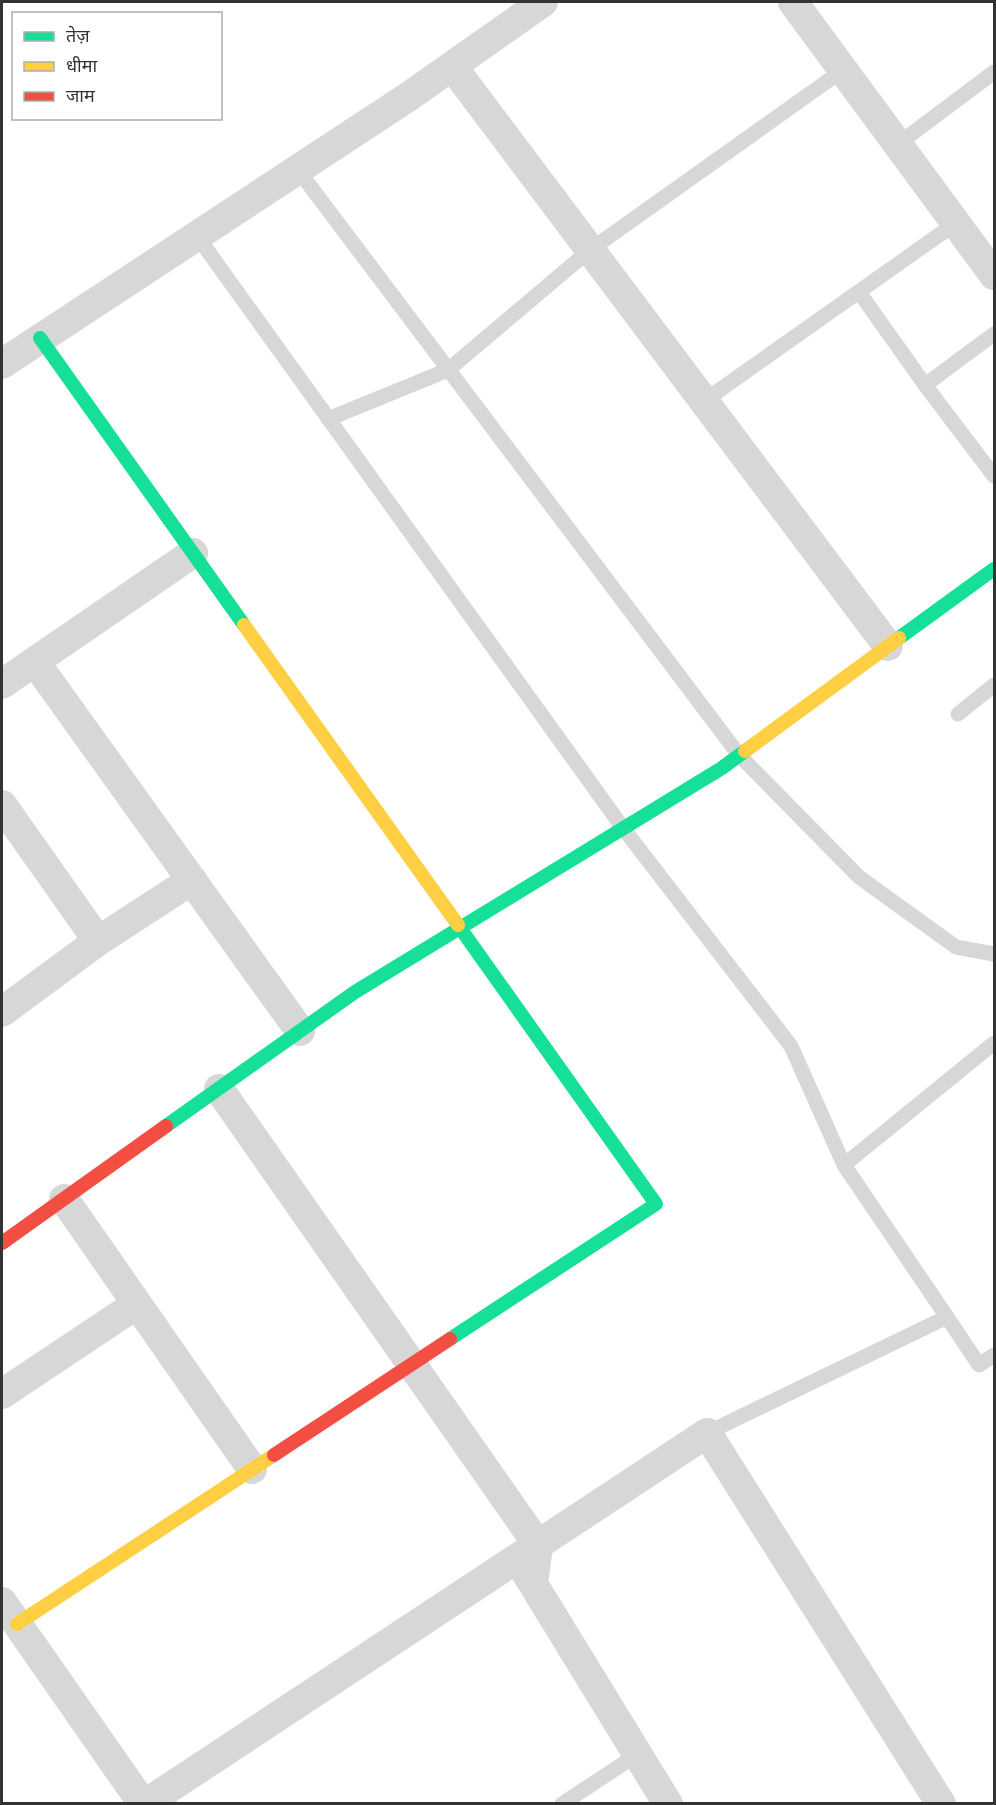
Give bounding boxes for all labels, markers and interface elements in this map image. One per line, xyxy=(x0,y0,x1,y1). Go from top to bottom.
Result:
legend xyxy=(12,12,222,120)
text: तेज़ xyxy=(66,25,90,47)
text: धीमा xyxy=(66,55,97,77)
text: जाम xyxy=(66,85,96,107)

